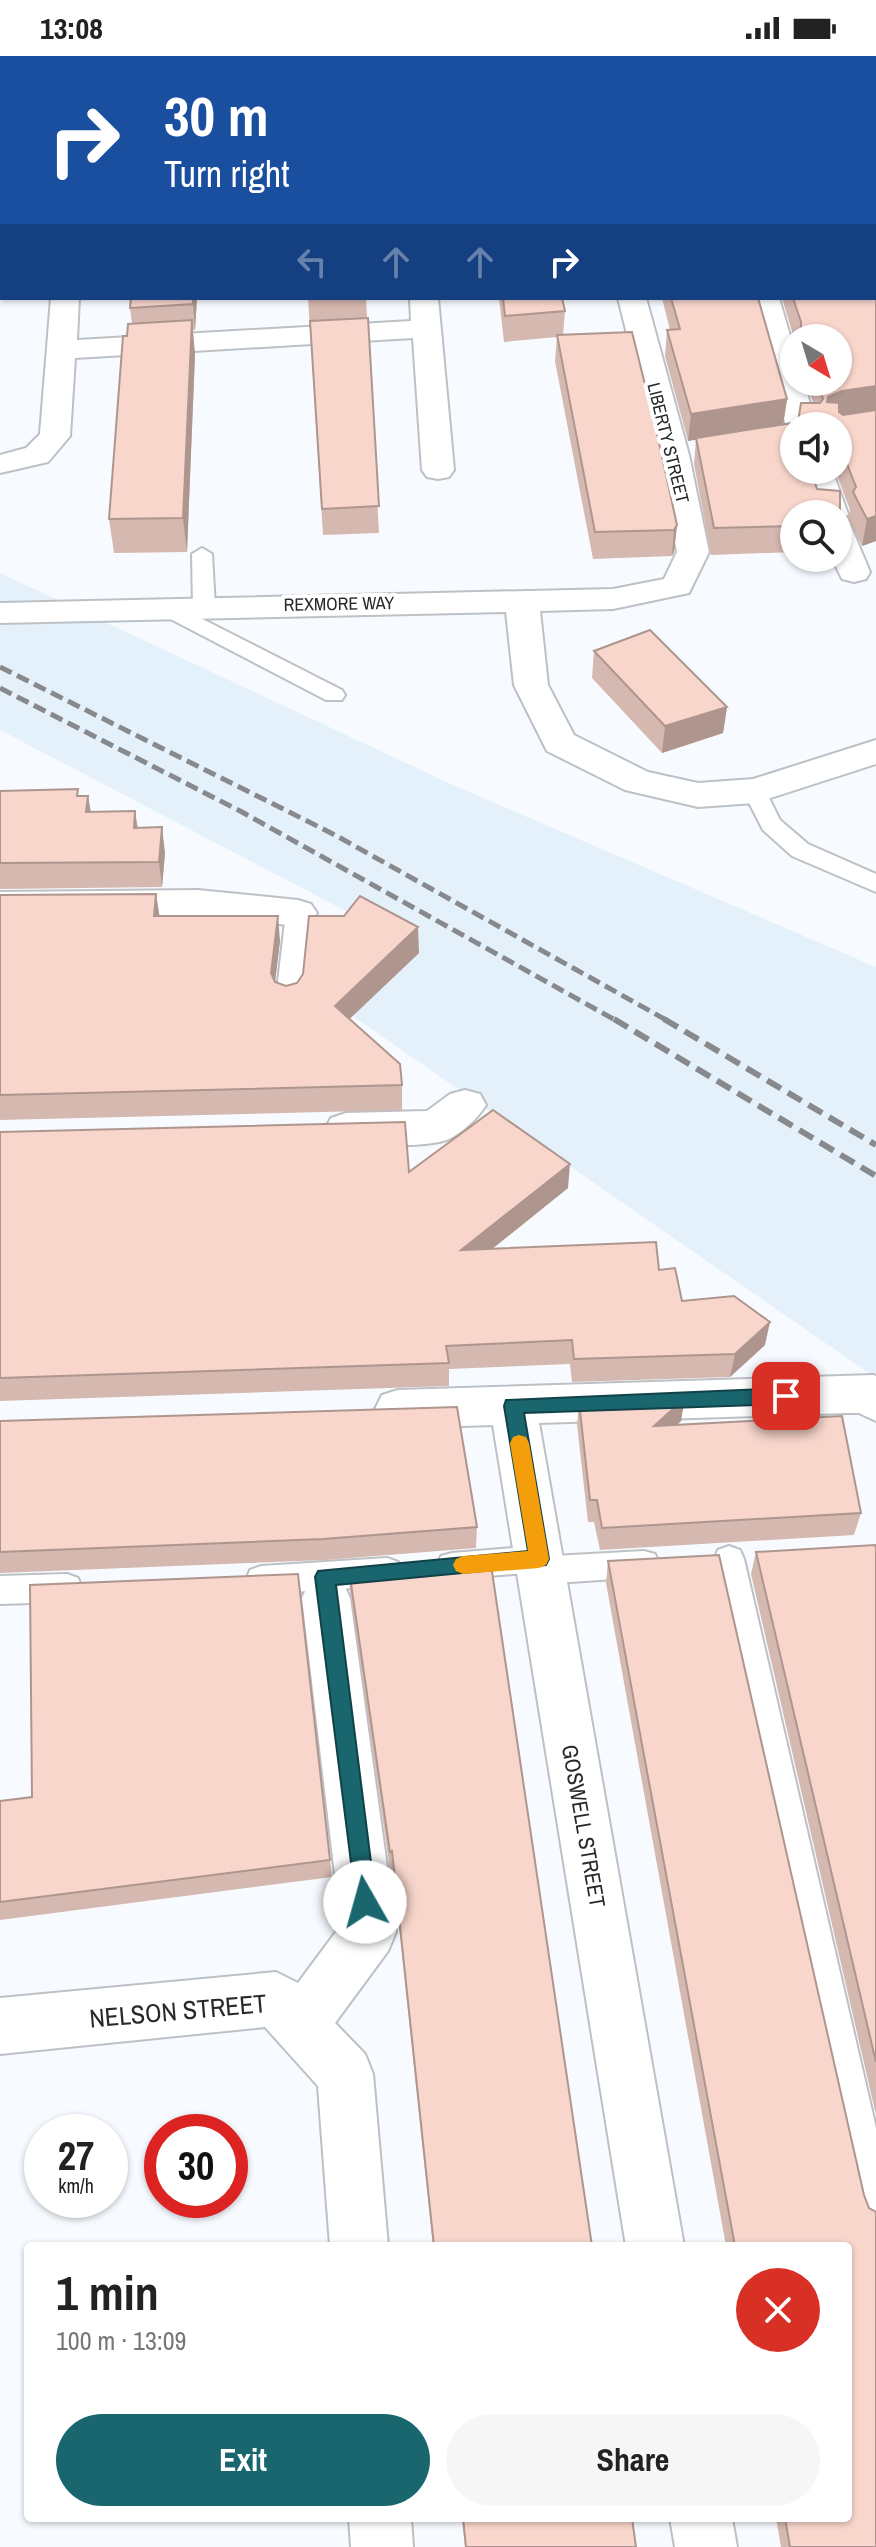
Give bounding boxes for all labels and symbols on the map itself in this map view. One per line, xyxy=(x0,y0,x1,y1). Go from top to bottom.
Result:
north arrow xyxy=(780,324,852,396)
street label: LIBERTY STREET xyxy=(641,380,696,506)
street label: REXMORE WAY xyxy=(283,590,395,617)
pin xyxy=(752,1362,820,1430)
street label: GOSWELL STREET xyxy=(555,1742,613,1910)
position arrow xyxy=(323,1860,407,1944)
street label: NELSON STREET xyxy=(88,1985,268,2036)
speed limit sign: 30 xyxy=(144,2114,248,2218)

